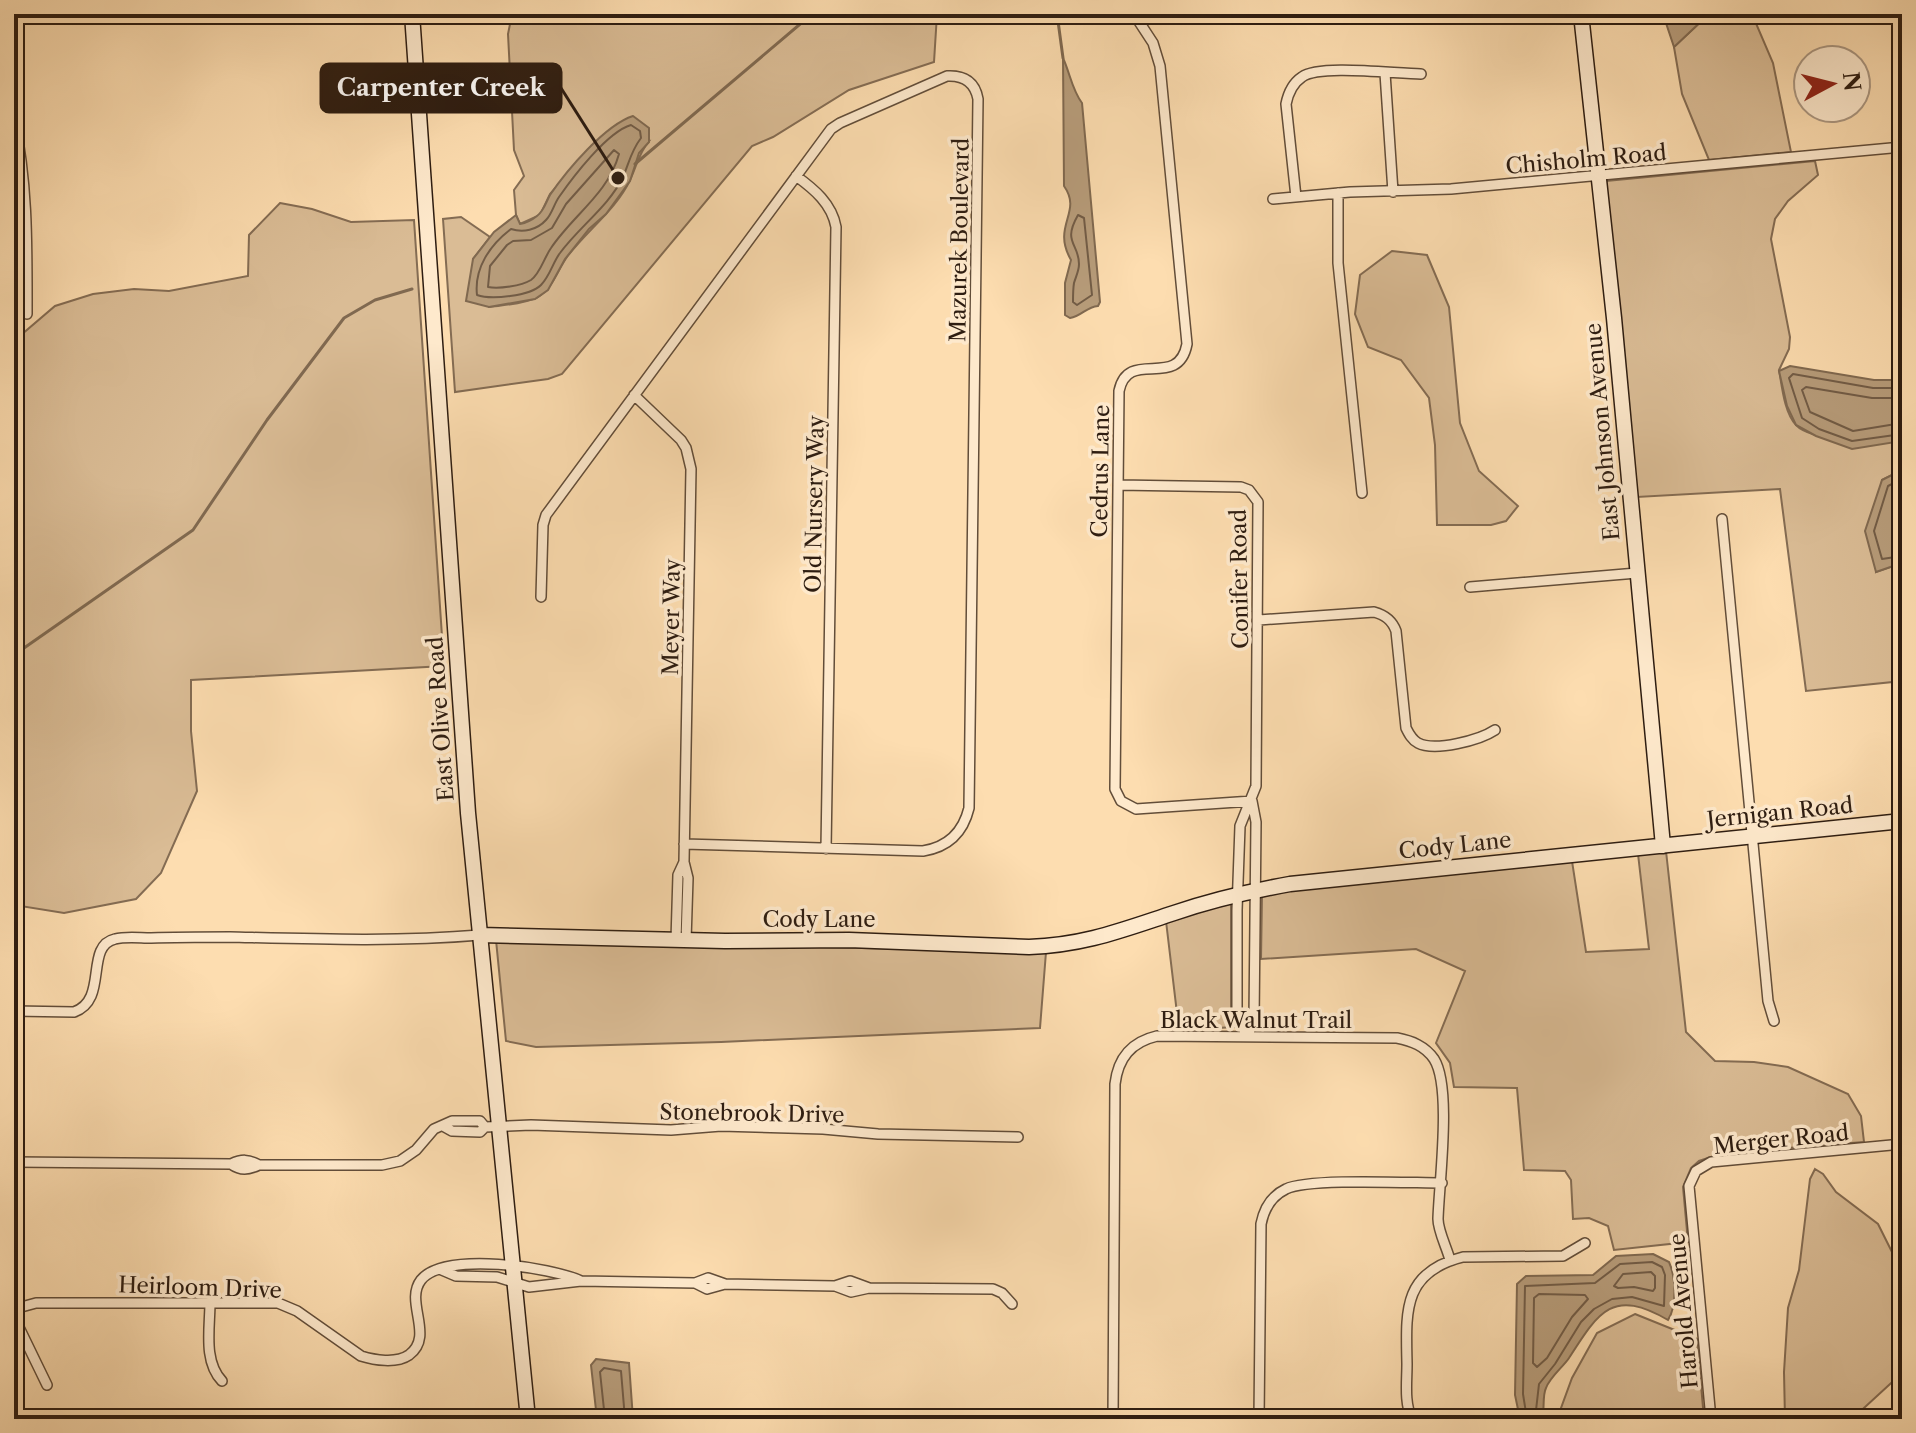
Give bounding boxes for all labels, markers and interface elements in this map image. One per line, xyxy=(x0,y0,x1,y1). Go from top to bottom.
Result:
north arrow xyxy=(1792,44,1872,124)
callout: Carpenter Creek xyxy=(321,64,561,112)
text: N xyxy=(1837,70,1866,93)
text: Carpenter Creek xyxy=(337,73,546,102)
street label: Mazurek Boulevard xyxy=(944,138,975,342)
street label: Chisholm Road xyxy=(1504,139,1668,180)
street label: East Johnson Avenue xyxy=(1580,322,1625,542)
street label: Cedrus Lane xyxy=(1086,404,1115,538)
street label: Old Nursery Way xyxy=(799,414,830,593)
street label: Conifer Road xyxy=(1225,509,1254,649)
street label: Meyer Way xyxy=(657,558,686,676)
street label: East Olive Road xyxy=(421,636,460,802)
street label: Jernigan Road xyxy=(1703,791,1854,834)
street label: Cody Lane xyxy=(1397,826,1513,865)
street label: Cody Lane xyxy=(762,906,876,933)
street label: Black Walnut Trail xyxy=(1160,1007,1352,1034)
street label: Stonebrook Drive xyxy=(659,1098,845,1129)
street label: Merger Road xyxy=(1712,1119,1850,1160)
street label: Harold Avenue xyxy=(1663,1232,1704,1390)
street label: Heirloom Drive xyxy=(118,1271,282,1304)

